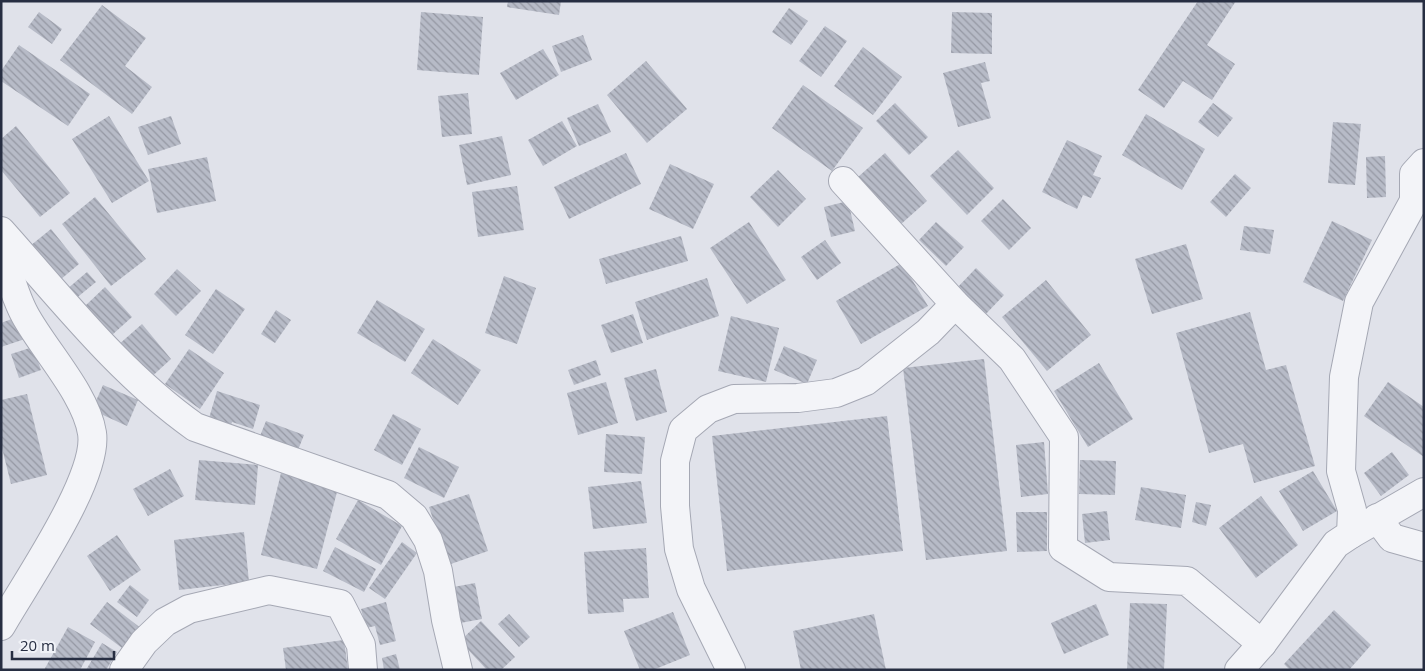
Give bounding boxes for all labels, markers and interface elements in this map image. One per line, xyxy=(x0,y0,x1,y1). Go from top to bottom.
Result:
scale bar xyxy=(12,628,115,660)
text: 20 m xyxy=(20,635,55,655)

